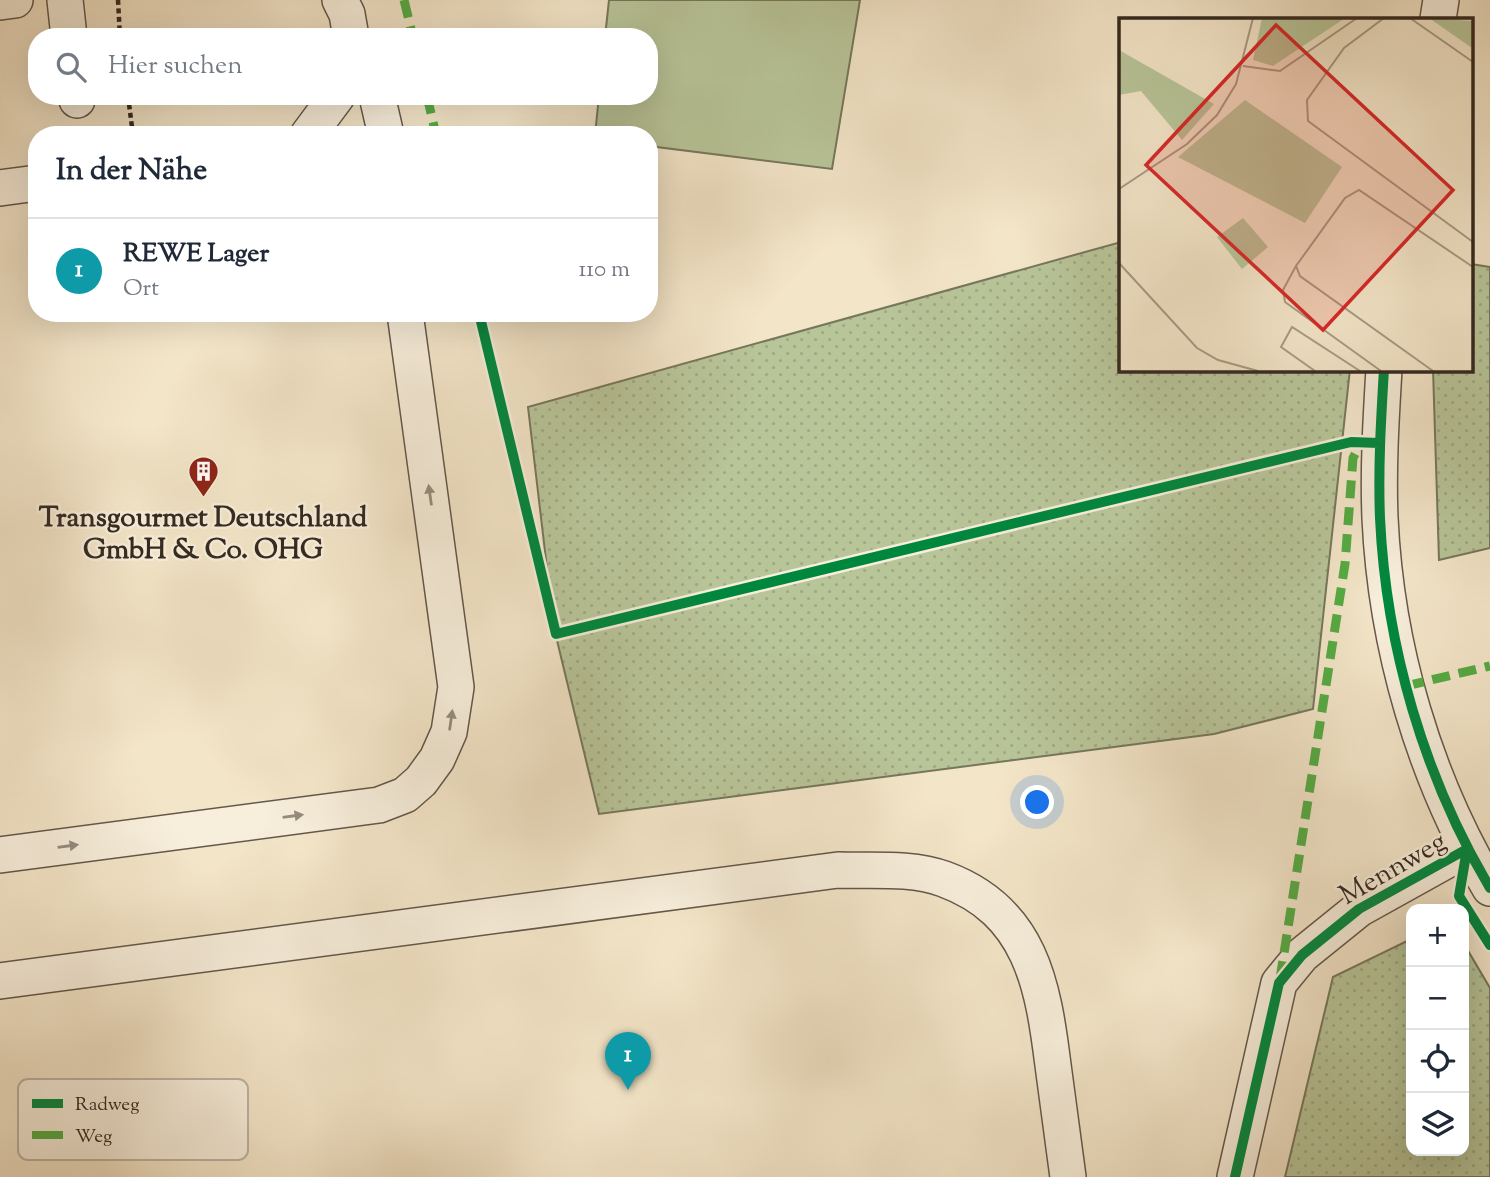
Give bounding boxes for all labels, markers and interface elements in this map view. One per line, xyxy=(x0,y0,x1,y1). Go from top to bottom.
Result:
inset map xyxy=(1119,18,1472,371)
search box xyxy=(28,28,658,105)
icon: search xyxy=(52,48,90,86)
text: Hier suchen xyxy=(108,48,243,85)
text: In der Nähe xyxy=(56,150,207,193)
text: REWE Lager xyxy=(123,236,269,273)
text: 1 xyxy=(75,254,83,287)
text: 110 m xyxy=(579,254,630,287)
text: Ort xyxy=(123,273,159,306)
building icon: Transgourmet Deutschland GmbH & Co. OHG xyxy=(186,455,220,499)
one-way arrow xyxy=(424,484,435,506)
place label: Transgourmet Deutschland GmbH & Co. OHG xyxy=(39,499,368,571)
one-way arrow xyxy=(446,709,457,731)
your location xyxy=(1020,785,1054,819)
one-way arrow xyxy=(282,810,304,821)
street label: Mennweg xyxy=(1333,823,1454,916)
one-way arrow xyxy=(57,841,79,852)
map controls xyxy=(1406,904,1469,1156)
button: + xyxy=(1406,904,1469,967)
button: − xyxy=(1406,967,1469,1030)
button: locate xyxy=(1406,1030,1469,1093)
pin: 1 xyxy=(605,1032,651,1090)
legend xyxy=(18,1079,248,1160)
text: Radweg xyxy=(75,1092,139,1119)
button: layers xyxy=(1406,1093,1469,1156)
text: Weg xyxy=(75,1124,112,1151)

